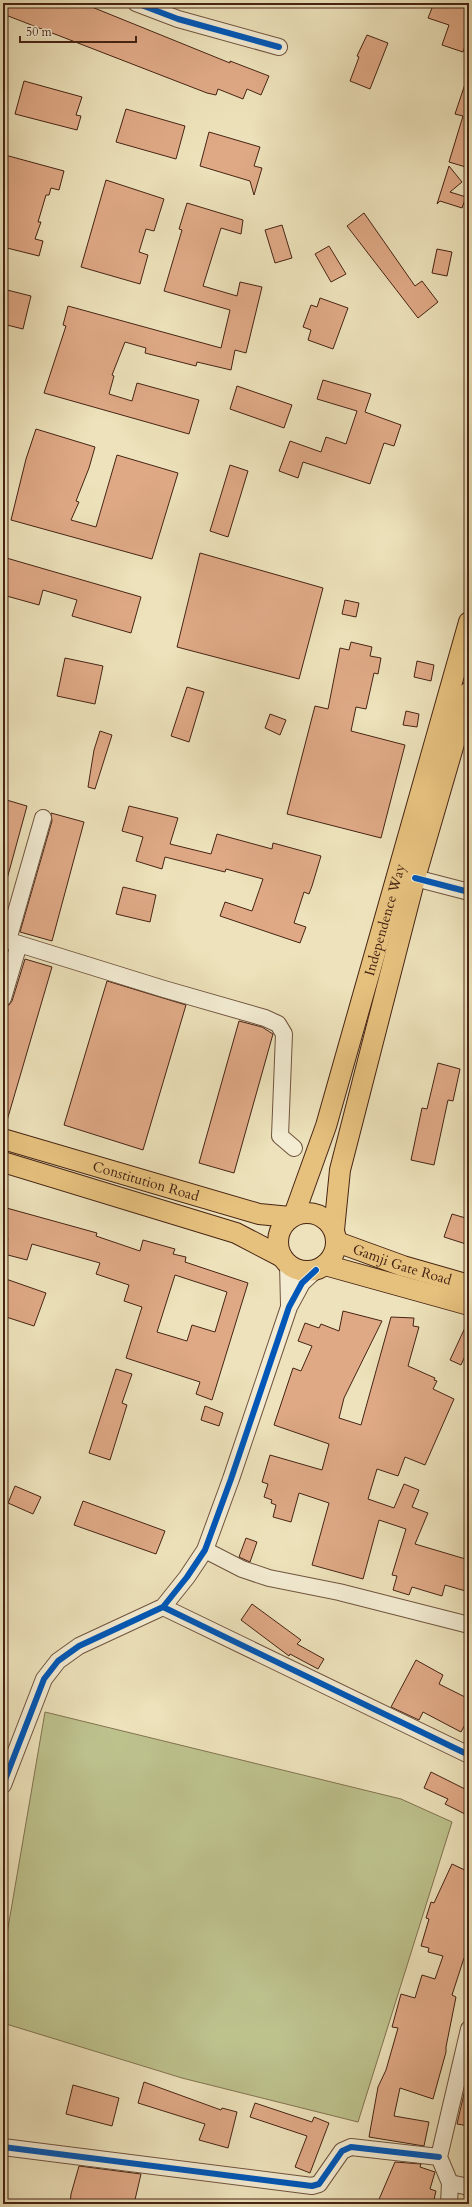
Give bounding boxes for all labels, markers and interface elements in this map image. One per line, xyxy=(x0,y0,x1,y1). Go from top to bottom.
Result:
scale bar xyxy=(20,18,136,44)
text: 50 m xyxy=(26,24,53,40)
street label: Independence Way xyxy=(360,861,410,978)
street label: Constitution Road xyxy=(90,1157,202,1206)
street label: Gamji Gate Road xyxy=(350,1239,454,1290)

